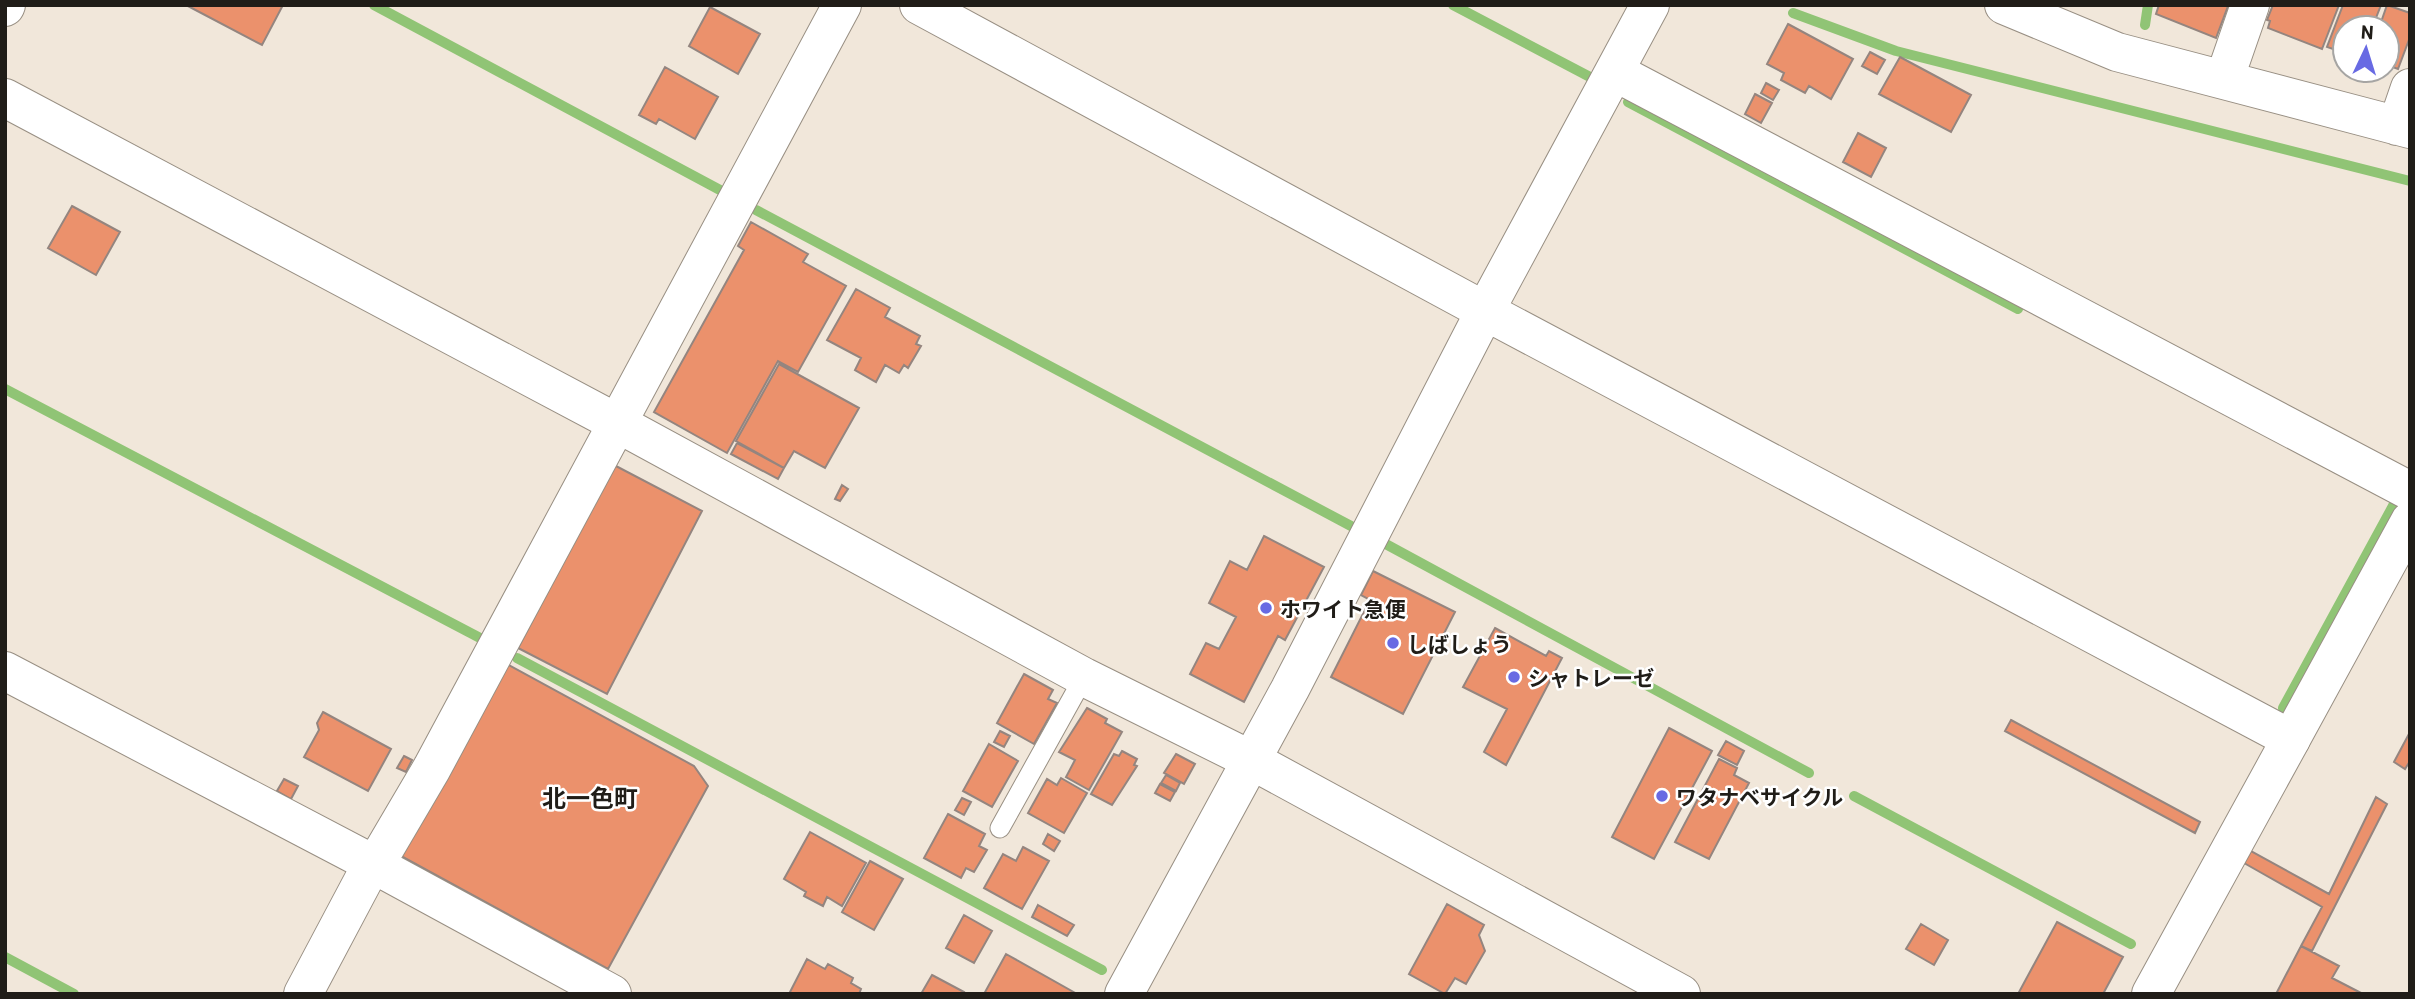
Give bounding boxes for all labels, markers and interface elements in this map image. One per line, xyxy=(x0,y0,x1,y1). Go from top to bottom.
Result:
north arrow xyxy=(2331,14,2401,84)
text: N xyxy=(2360,20,2374,43)
place label: ホワイト急便 xyxy=(1280,596,1406,621)
marker: ホワイト急便 xyxy=(1258,600,1274,616)
place label: しばしょう xyxy=(1407,631,1512,656)
marker: しばしょう xyxy=(1385,635,1401,651)
place label: シャトレーゼ xyxy=(1528,665,1654,690)
marker: シャトレーゼ xyxy=(1506,669,1522,685)
district label: 北一色町 xyxy=(542,783,638,812)
place label: ワタナベサイクル xyxy=(1676,784,1843,809)
marker: ワタナベサイクル xyxy=(1654,788,1670,804)

